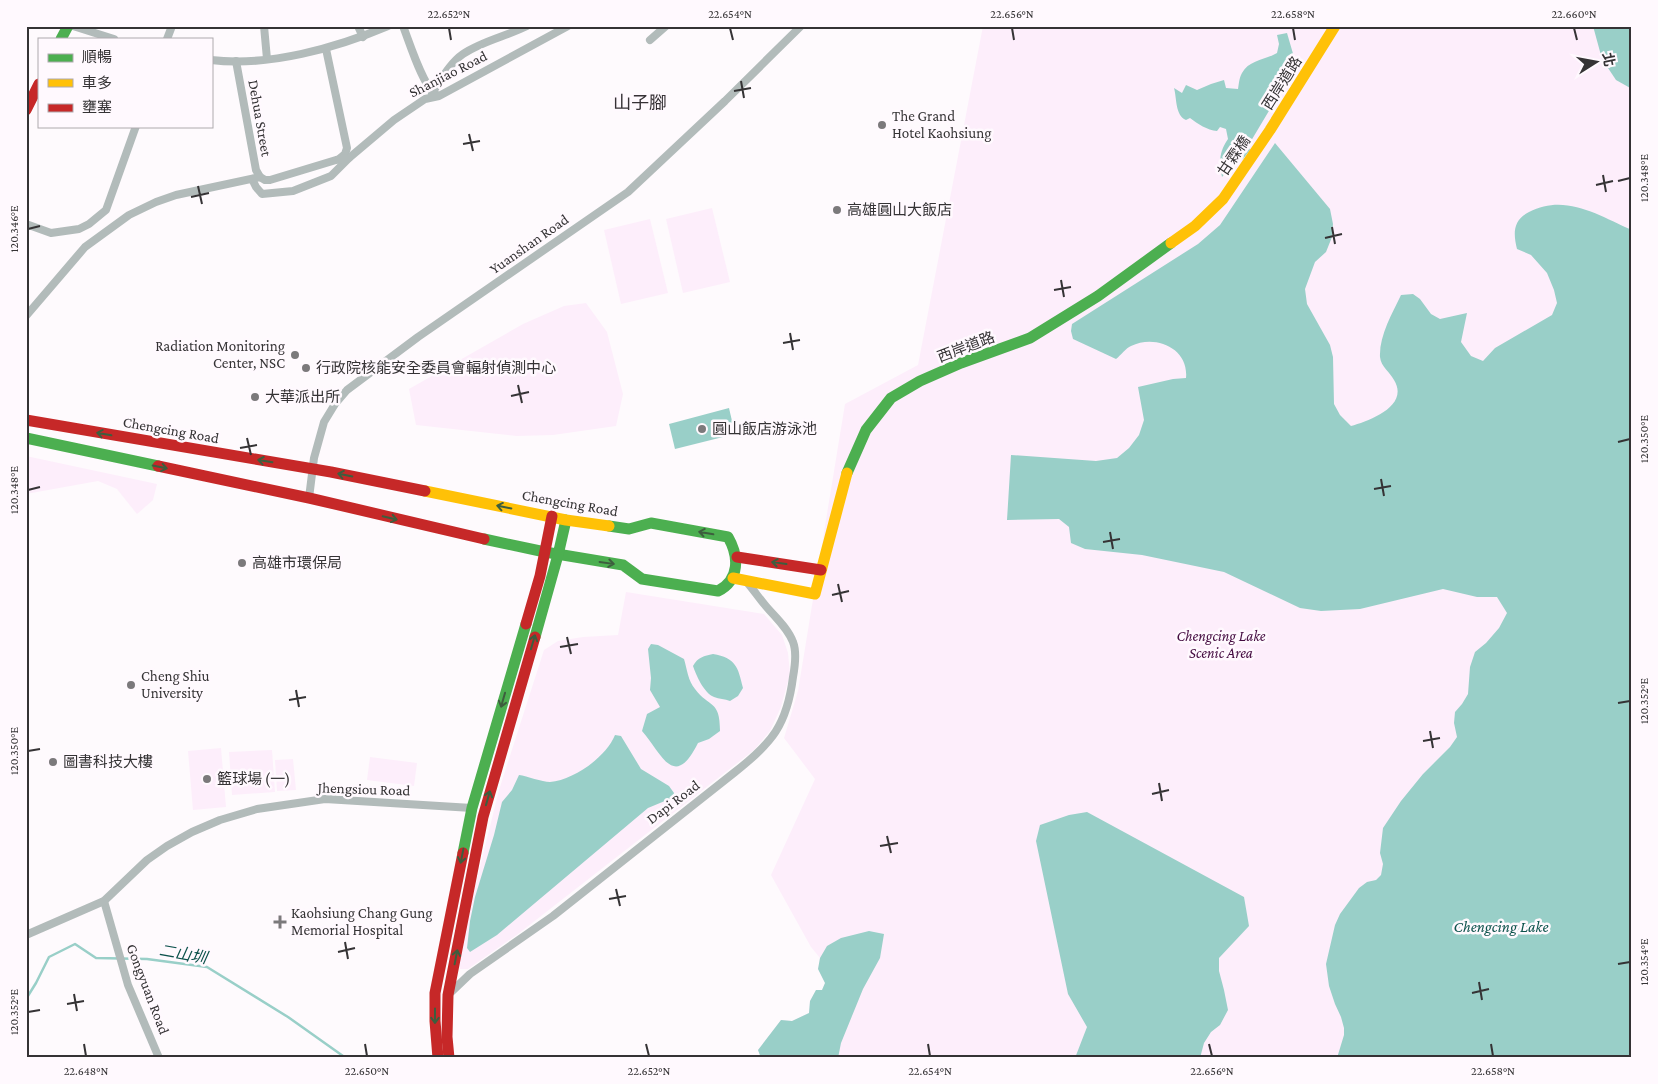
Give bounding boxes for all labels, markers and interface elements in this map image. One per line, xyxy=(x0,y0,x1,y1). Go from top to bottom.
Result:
text: 22.652°N xyxy=(428,7,471,21)
text: 22.654°N xyxy=(708,7,752,21)
text: 22.656°N xyxy=(990,7,1034,21)
text: 22.658°N xyxy=(1271,7,1315,21)
text: 22.660°N xyxy=(1551,7,1597,21)
legend xyxy=(38,38,212,128)
north arrow xyxy=(1570,38,1620,88)
street label: Shanjiao Road xyxy=(406,47,490,101)
text: 順暢 xyxy=(82,49,112,65)
text: 北 xyxy=(1600,51,1618,68)
street label: 西岸道路 xyxy=(1259,53,1305,113)
text: 車多 xyxy=(82,75,112,91)
street label: Dehua Street xyxy=(245,78,275,159)
district label: 山子腳 xyxy=(613,93,667,113)
text: 壅塞 xyxy=(82,99,112,115)
place label: The Grand Hotel Kaohsiung xyxy=(892,108,991,142)
marker: The Grand Hotel Kaohsiung xyxy=(876,119,888,131)
street label: 甘霖橋 xyxy=(1215,133,1253,179)
text: 120.348°E xyxy=(1637,154,1651,202)
place label: 高雄圓山大飯店 xyxy=(847,202,952,218)
marker: 高雄圓山大飯店 xyxy=(831,204,843,216)
text: 120.346°E xyxy=(7,205,21,253)
street label: Yuanshan Road xyxy=(487,211,572,277)
street label: 西岸道路 xyxy=(935,329,997,365)
place label: Radiation Monitoring Center, NSC xyxy=(155,338,285,371)
marker: Radiation Monitoring Center, NSC xyxy=(289,349,301,361)
place label: 行政院核能安全委員會輻射偵測中心 xyxy=(316,359,556,376)
marker: 行政院核能安全委員會輻射偵測中心 xyxy=(300,362,312,374)
place label: 大華派出所 xyxy=(265,389,340,405)
marker: 大華派出所 xyxy=(249,391,261,403)
street label: Chengcing Road xyxy=(121,414,220,447)
text: 120.350°E xyxy=(1637,415,1651,463)
place label: 圓山飯店游泳池 xyxy=(712,421,817,437)
marker: 圓山飯店游泳池 xyxy=(696,423,708,435)
one-way arrow xyxy=(97,428,113,438)
one-way arrow xyxy=(257,456,273,466)
one-way arrow xyxy=(151,463,167,472)
text: 120.348°E xyxy=(7,466,21,514)
one-way arrow xyxy=(337,470,353,479)
street label: Chengcing Road xyxy=(520,487,619,520)
one-way arrow xyxy=(497,501,513,511)
one-way arrow xyxy=(382,514,398,523)
one-way arrow xyxy=(698,528,714,538)
place label: 高雄市環保局 xyxy=(252,555,342,571)
marker: 高雄市環保局 xyxy=(236,557,248,569)
one-way arrow xyxy=(598,558,614,568)
one-way arrow xyxy=(772,558,788,568)
park label: Chengcing Lake Scenic Area xyxy=(1176,628,1266,661)
one-way arrow xyxy=(529,634,539,650)
place label: Cheng Shiu University xyxy=(141,668,210,702)
text: 120.352°E xyxy=(1637,677,1651,724)
marker: Cheng Shiu University xyxy=(125,679,137,691)
one-way arrow xyxy=(498,692,508,708)
text: 120.350°E xyxy=(7,727,21,775)
place label: 圖書科技大樓 xyxy=(63,754,153,770)
marker: 圖書科技大樓 xyxy=(47,756,59,768)
place label: 籃球場 (一) xyxy=(217,771,290,788)
marker: 籃球場 (一) xyxy=(201,773,213,785)
street label: Dapi Road xyxy=(643,777,703,828)
street label: Jhengsiou Road xyxy=(315,779,411,800)
one-way arrow xyxy=(484,791,494,807)
one-way arrow xyxy=(457,847,467,863)
place label: Kaohsiung Chang Gung Memorial Hospital xyxy=(291,905,433,939)
marker: Kaohsiung Chang Gung Memorial Hospital xyxy=(273,915,287,929)
water label: Chengcing Lake xyxy=(1454,918,1548,936)
text: 120.354°E xyxy=(1637,938,1651,986)
water label: 二山圳 xyxy=(158,941,210,967)
street label: Gongyuan Road xyxy=(123,942,173,1037)
one-way arrow xyxy=(451,950,461,966)
text: 120.352°E xyxy=(7,988,21,1035)
one-way arrow xyxy=(430,1007,440,1023)
text: 22.648°N xyxy=(64,1064,108,1078)
text: 22.650°N xyxy=(345,1064,389,1078)
text: 22.652°N xyxy=(628,1064,671,1078)
text: 22.654°N xyxy=(908,1064,952,1078)
text: 22.656°N xyxy=(1190,1064,1234,1078)
text: 22.658°N xyxy=(1471,1064,1515,1078)

